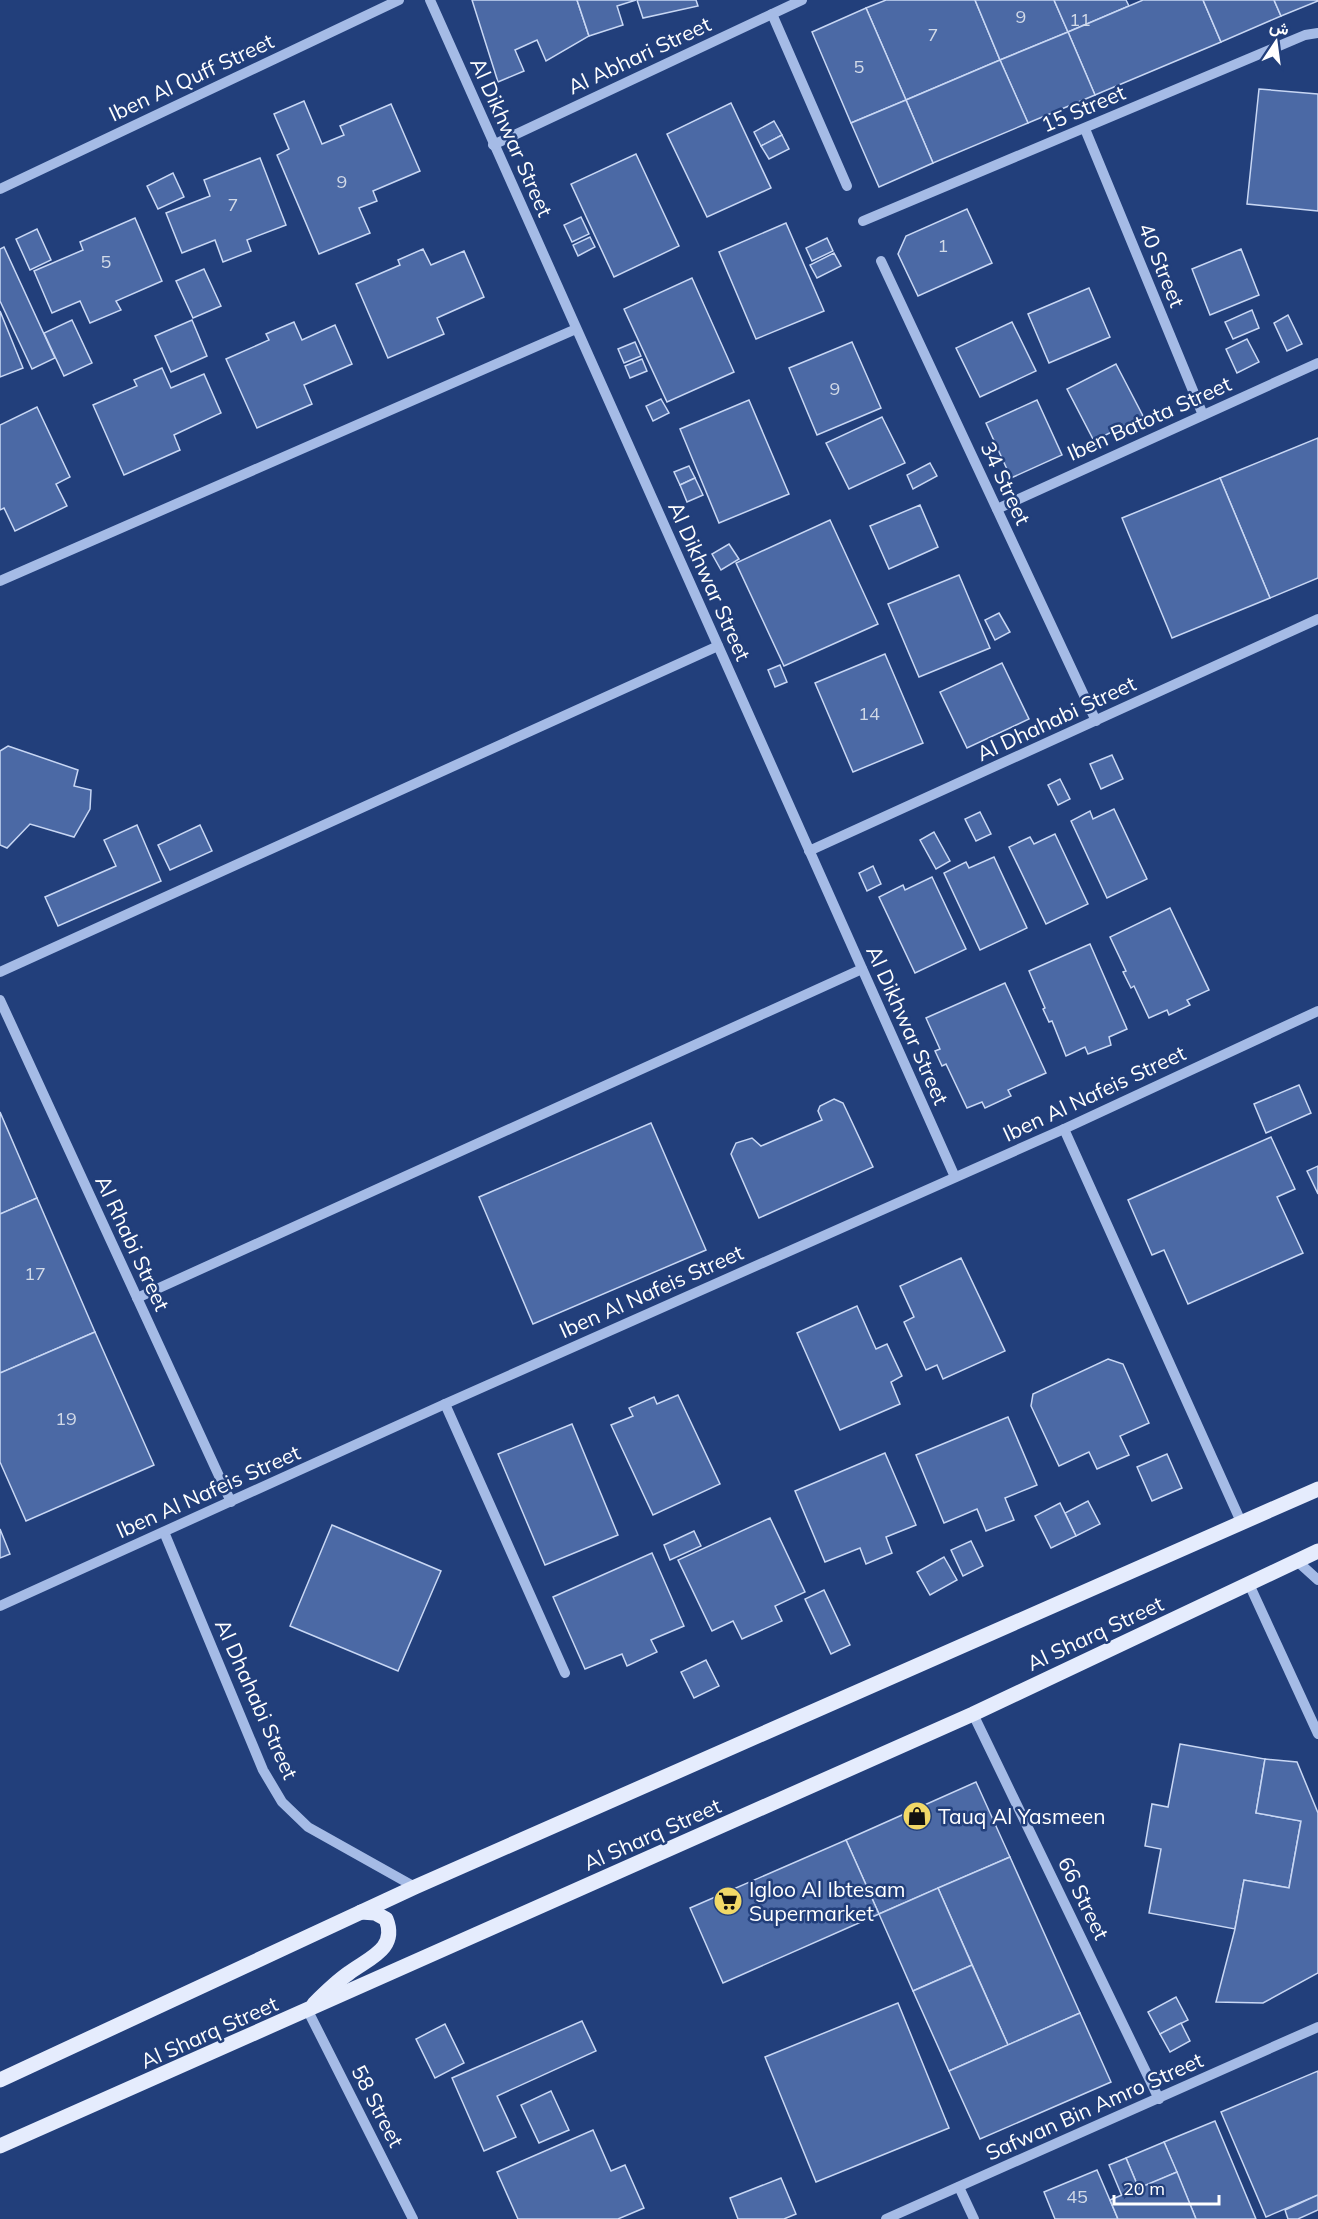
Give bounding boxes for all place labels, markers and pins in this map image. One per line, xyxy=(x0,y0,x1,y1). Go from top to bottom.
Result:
shop icon: Tauq Al Yasmeen xyxy=(901,1800,933,1832)
place label: Tauq Al Yasmeen xyxy=(938,1803,1106,1829)
place label: Igloo Al Ibtesam Supermarket xyxy=(749,1876,906,1926)
supermarket icon: Igloo Al Ibtesam Supermarket xyxy=(712,1885,744,1917)

